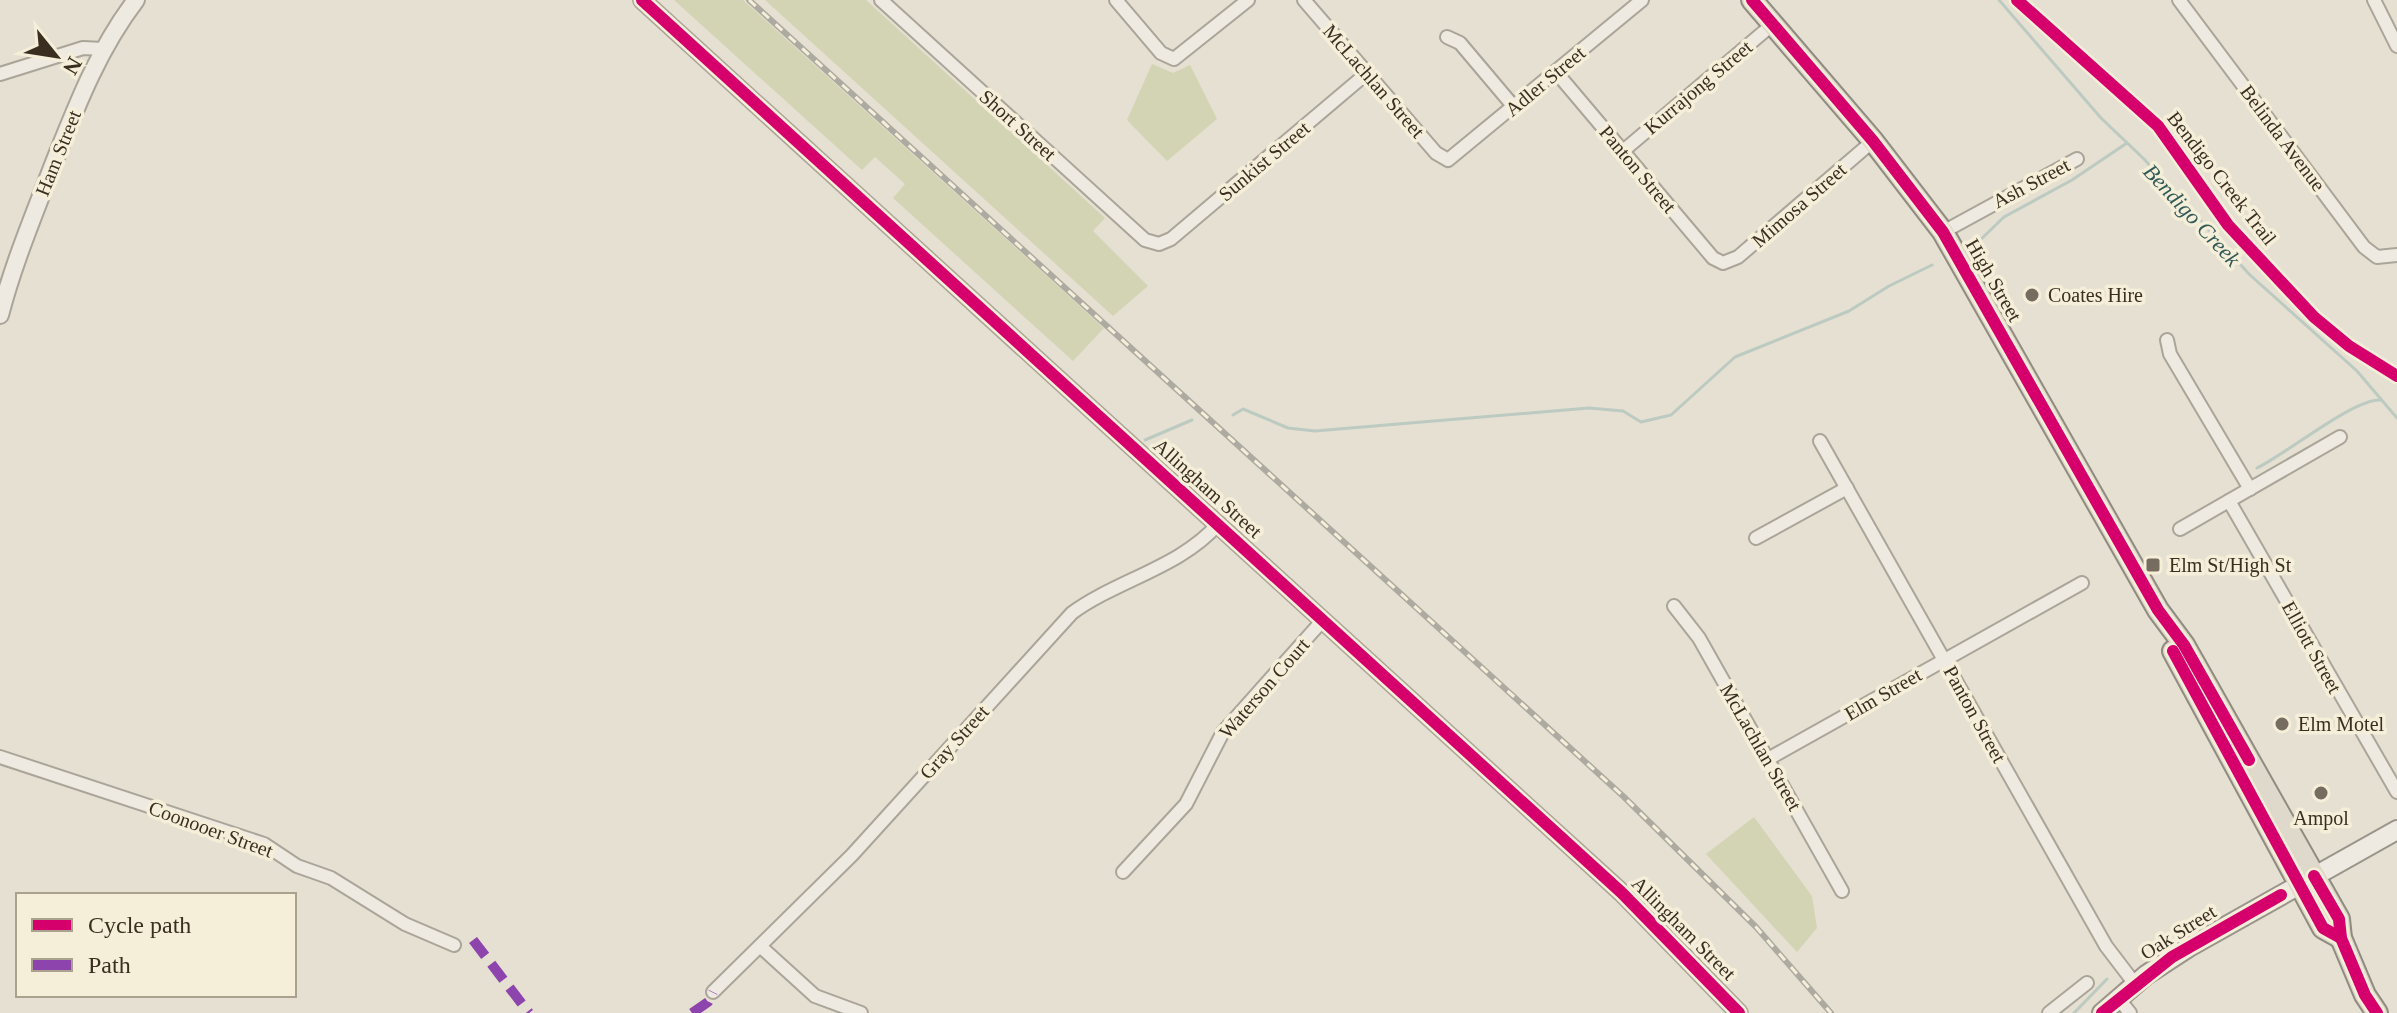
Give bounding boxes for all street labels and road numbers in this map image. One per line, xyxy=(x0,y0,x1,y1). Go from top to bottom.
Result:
street label: McLachlan Street xyxy=(1319,20,1429,142)
street label: Kurrajong Street xyxy=(1640,35,1757,139)
street label: Adler Street xyxy=(1501,41,1590,121)
street label: Belinda Avenue xyxy=(2236,81,2330,195)
street label: Short Street xyxy=(975,85,1061,165)
street label: Bendigo Creek Trail xyxy=(2162,106,2282,250)
street label: Ham Street xyxy=(31,107,85,199)
street label: Sunkist Street xyxy=(1214,116,1314,205)
street label: Panton Street xyxy=(1595,121,1681,217)
street label: Ash Street xyxy=(1989,153,2074,212)
street label: Mimosa Street xyxy=(1748,158,1851,252)
street label: High Street xyxy=(1961,235,2027,326)
street label: Allingham Street xyxy=(1149,434,1267,543)
street label: Elliott Street xyxy=(2278,597,2346,697)
street label: Waterson Court xyxy=(1214,633,1314,743)
street label: Panton Street xyxy=(1939,662,2011,767)
street label: Elm Street xyxy=(1841,663,1926,725)
street label: McLachlan Street xyxy=(1716,680,1806,815)
street label: Gray Street xyxy=(915,700,994,784)
street label: Coonooer Street xyxy=(146,796,277,862)
street label: Allingham Street xyxy=(1627,872,1741,985)
street label: Oak Street xyxy=(2136,900,2220,964)

